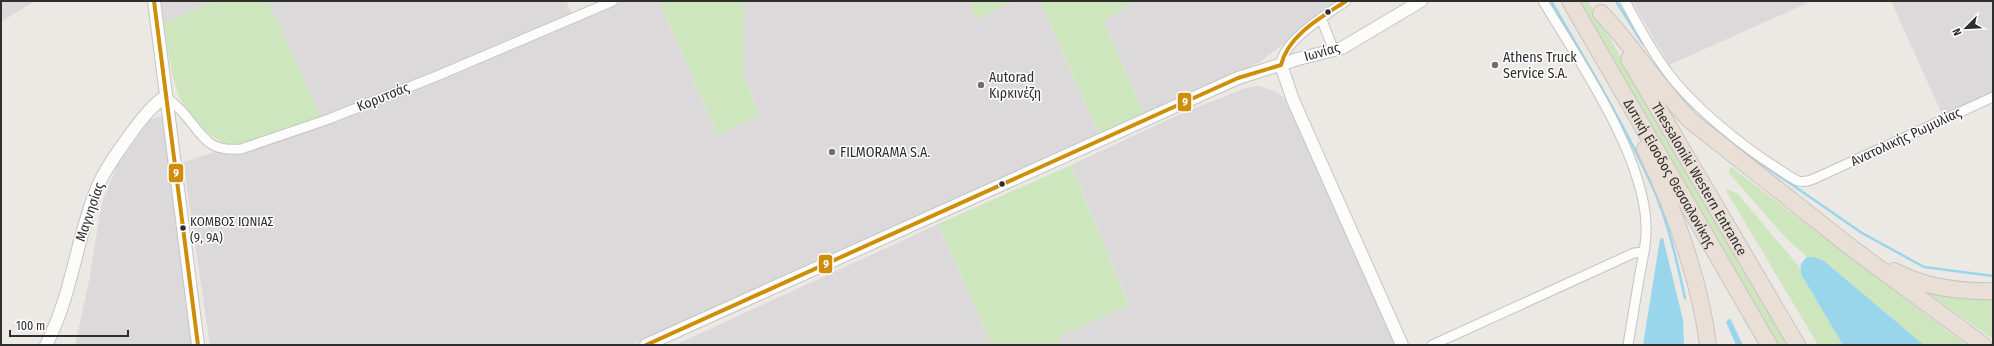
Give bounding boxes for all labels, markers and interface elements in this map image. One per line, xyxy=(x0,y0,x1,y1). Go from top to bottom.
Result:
unlabelled marker xyxy=(1323,7,1333,17)
north arrow xyxy=(1946,8,1986,48)
text: N xyxy=(1950,26,1965,38)
street label: Ιωνίας xyxy=(1302,39,1342,65)
place label: Athens Truck Service S.A. xyxy=(1503,49,1577,82)
marker: Athens Truck Service S.A. xyxy=(1490,60,1500,70)
place label: Autorad Κιρκινέζη xyxy=(989,69,1041,102)
street label: Κορυτσάς xyxy=(354,79,412,115)
marker: Autorad Κιρκινέζη xyxy=(976,80,986,90)
line badge: 9 xyxy=(1177,92,1192,112)
text: 9 xyxy=(1182,96,1188,109)
street label: Δυτική Είσοδος Θεσσαλονίκης xyxy=(1620,96,1719,251)
street label: Thessaloniki Western Entrance xyxy=(1648,99,1751,258)
street label: Ανατολικής Ρωμυλίας xyxy=(1848,104,1964,170)
place label: FILMORAMA S.A. xyxy=(840,144,930,161)
marker: FILMORAMA S.A. xyxy=(827,147,837,157)
line badge: 9 xyxy=(168,163,184,183)
text: 9 xyxy=(173,167,179,180)
unlabelled marker xyxy=(997,179,1007,189)
street label: Μαγνησίας xyxy=(72,180,108,244)
place label: ΚΟΜΒΟΣ ΙΩΝΙΑΣ (9, 9Α) xyxy=(190,214,274,245)
marker: ΚΟΜΒΟΣ ΙΩΝΙΑΣ (9, 9Α) xyxy=(178,223,188,233)
line badge: 9 xyxy=(818,254,833,274)
text: 9 xyxy=(823,258,829,271)
scale bar xyxy=(10,312,128,338)
text: 100 m xyxy=(16,319,45,333)

